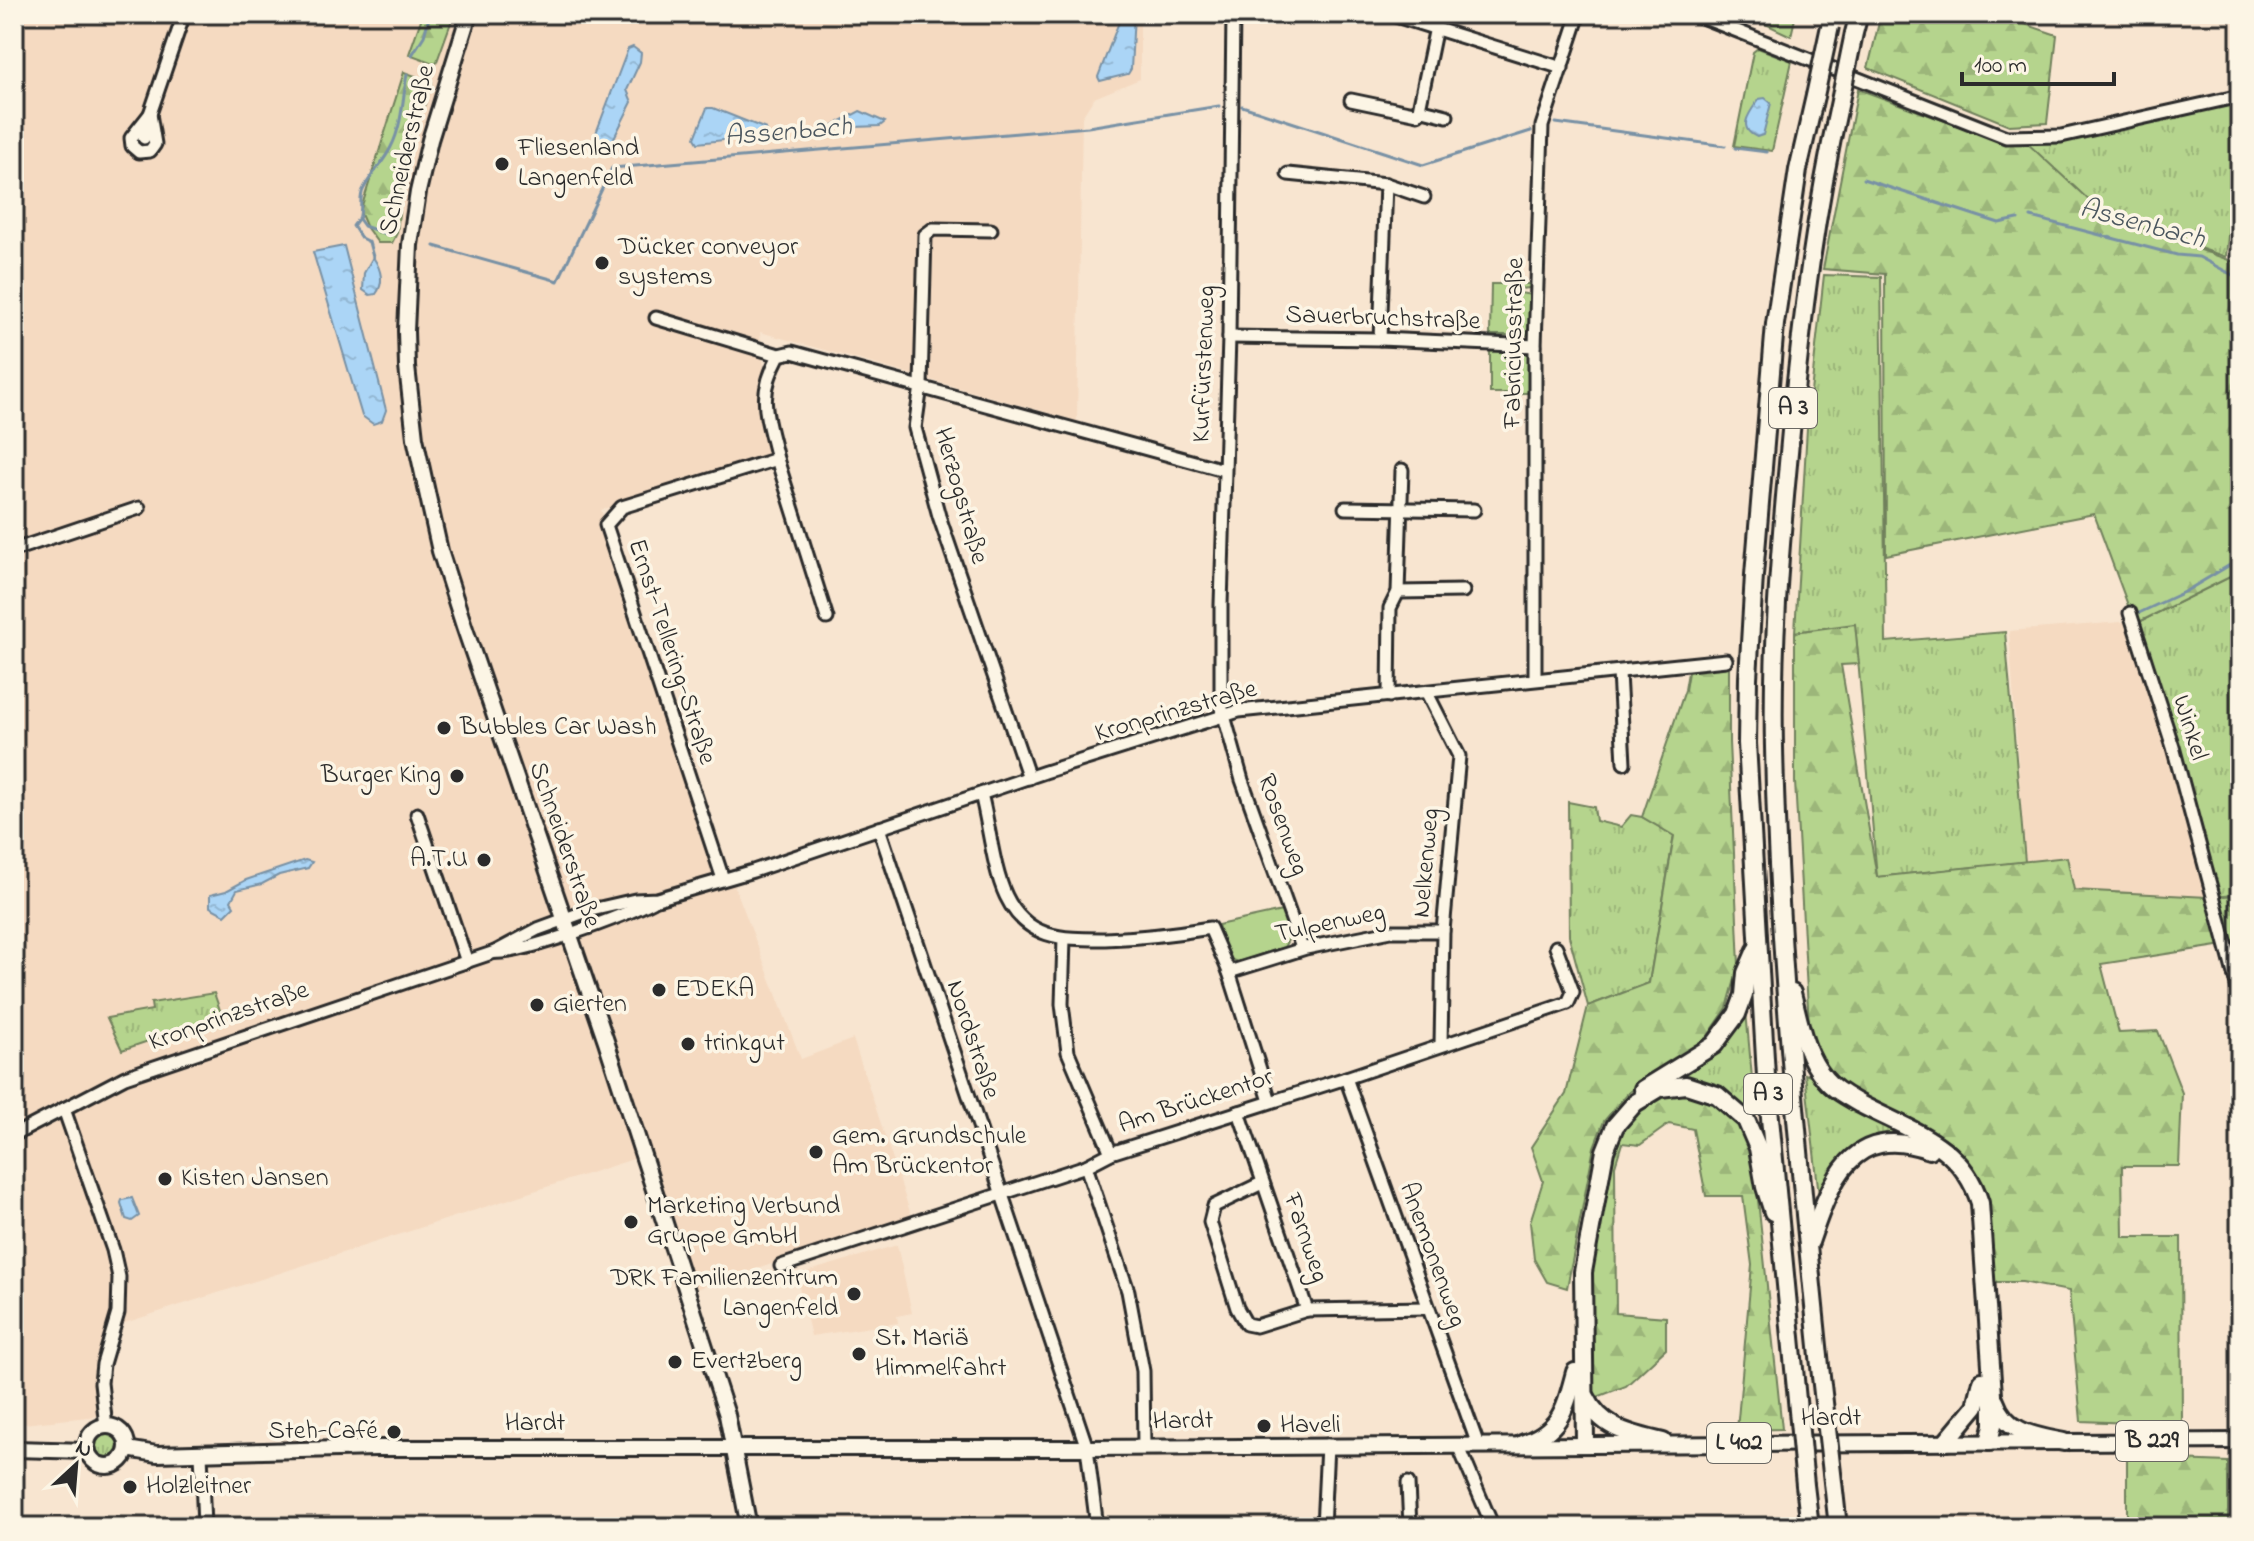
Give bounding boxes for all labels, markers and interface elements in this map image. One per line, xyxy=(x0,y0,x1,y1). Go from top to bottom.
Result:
scale bar xyxy=(1962,36,2114,86)
text: 100 m xyxy=(1974,49,2027,84)
street label: Schneiderstraße xyxy=(370,61,446,239)
water label: Assenbach xyxy=(723,107,854,159)
place label: Fliesenland Langenfeld xyxy=(517,130,639,198)
marker: Fliesenland Langenfeld xyxy=(493,155,511,173)
water label: Assenbach xyxy=(2075,189,2210,262)
place label: Dücker conveyor systems xyxy=(617,229,799,297)
marker: Dücker conveyor systems xyxy=(593,254,611,272)
street label: Fabriciusstraße xyxy=(1494,257,1535,430)
street label: Kurfürstenweg xyxy=(1183,285,1227,443)
street label: Sauerbruchstraße xyxy=(1285,297,1481,341)
road number: A 3 xyxy=(1769,388,1817,428)
street label: Herzogstraße xyxy=(922,423,998,569)
street label: Ernst-Tellering-Straße xyxy=(617,534,725,770)
street label: Kronprinzstraße xyxy=(1091,671,1262,753)
street label: Winkel xyxy=(2161,691,2217,765)
place label: Bubbles Car Wash xyxy=(459,709,657,747)
marker: Bubbles Car Wash xyxy=(435,719,453,737)
place label: Burger King xyxy=(320,757,441,795)
street label: Schneiderstraße xyxy=(518,757,610,933)
marker: Burger King xyxy=(448,767,466,785)
street label: Rosenweg xyxy=(1246,769,1318,881)
street label: Nelkenweg xyxy=(1403,807,1451,919)
place label: A.T.U xyxy=(410,841,468,879)
marker: A.T.U xyxy=(475,851,493,869)
street label: Tulpenweg xyxy=(1272,894,1388,954)
place label: EDEKA xyxy=(675,971,754,1009)
street label: Kronprinzstraße xyxy=(144,972,314,1062)
street label: Nordstraße xyxy=(935,976,1009,1105)
marker: EDEKA xyxy=(650,981,668,999)
place label: Gierten xyxy=(553,986,627,1024)
marker: Gierten xyxy=(528,996,546,1014)
place label: trinkgut xyxy=(704,1025,785,1063)
marker: trinkgut xyxy=(679,1035,697,1053)
street label: Am Brückentor xyxy=(1114,1059,1279,1145)
road number: A 3 xyxy=(1744,1074,1792,1114)
place label: Gem. Grundschule Am Brückentor xyxy=(832,1118,1027,1186)
marker: Gem. Grundschule Am Brückentor xyxy=(807,1143,825,1161)
place label: Kisten Jansen xyxy=(181,1160,328,1198)
marker: Kisten Jansen xyxy=(156,1170,174,1188)
street label: Anemonenweg xyxy=(1388,1177,1476,1333)
street label: Farnweg xyxy=(1272,1187,1338,1288)
place label: Marketing Verbund Gruppe GmbH xyxy=(647,1188,841,1256)
marker: Marketing Verbund Gruppe GmbH xyxy=(622,1213,640,1231)
place label: DRK Familienzentrum Langenfeld xyxy=(610,1260,838,1328)
marker: DRK Familienzentrum Langenfeld xyxy=(845,1285,863,1303)
place label: St. Mariä Himmelfahrt xyxy=(875,1320,1007,1388)
place label: Evertzberg xyxy=(691,1343,802,1381)
marker: St. Mariä Himmelfahrt xyxy=(850,1345,868,1363)
marker: Evertzberg xyxy=(666,1353,684,1371)
street label: Hardt xyxy=(1801,1400,1862,1438)
street label: Hardt xyxy=(1152,1402,1214,1442)
street label: Hardt xyxy=(505,1405,566,1443)
place label: Haveli xyxy=(1280,1407,1341,1445)
place label: Steh-Café xyxy=(268,1413,378,1451)
marker: Haveli xyxy=(1255,1417,1273,1435)
road number: B 229 xyxy=(2116,1421,2188,1461)
marker: Steh-Café xyxy=(385,1423,403,1441)
road number: L 402 xyxy=(1707,1423,1771,1463)
north arrow xyxy=(36,1425,116,1505)
text: N xyxy=(70,1432,97,1467)
place label: Holzleitner xyxy=(146,1468,252,1506)
marker: Holzleitner xyxy=(121,1478,139,1496)

